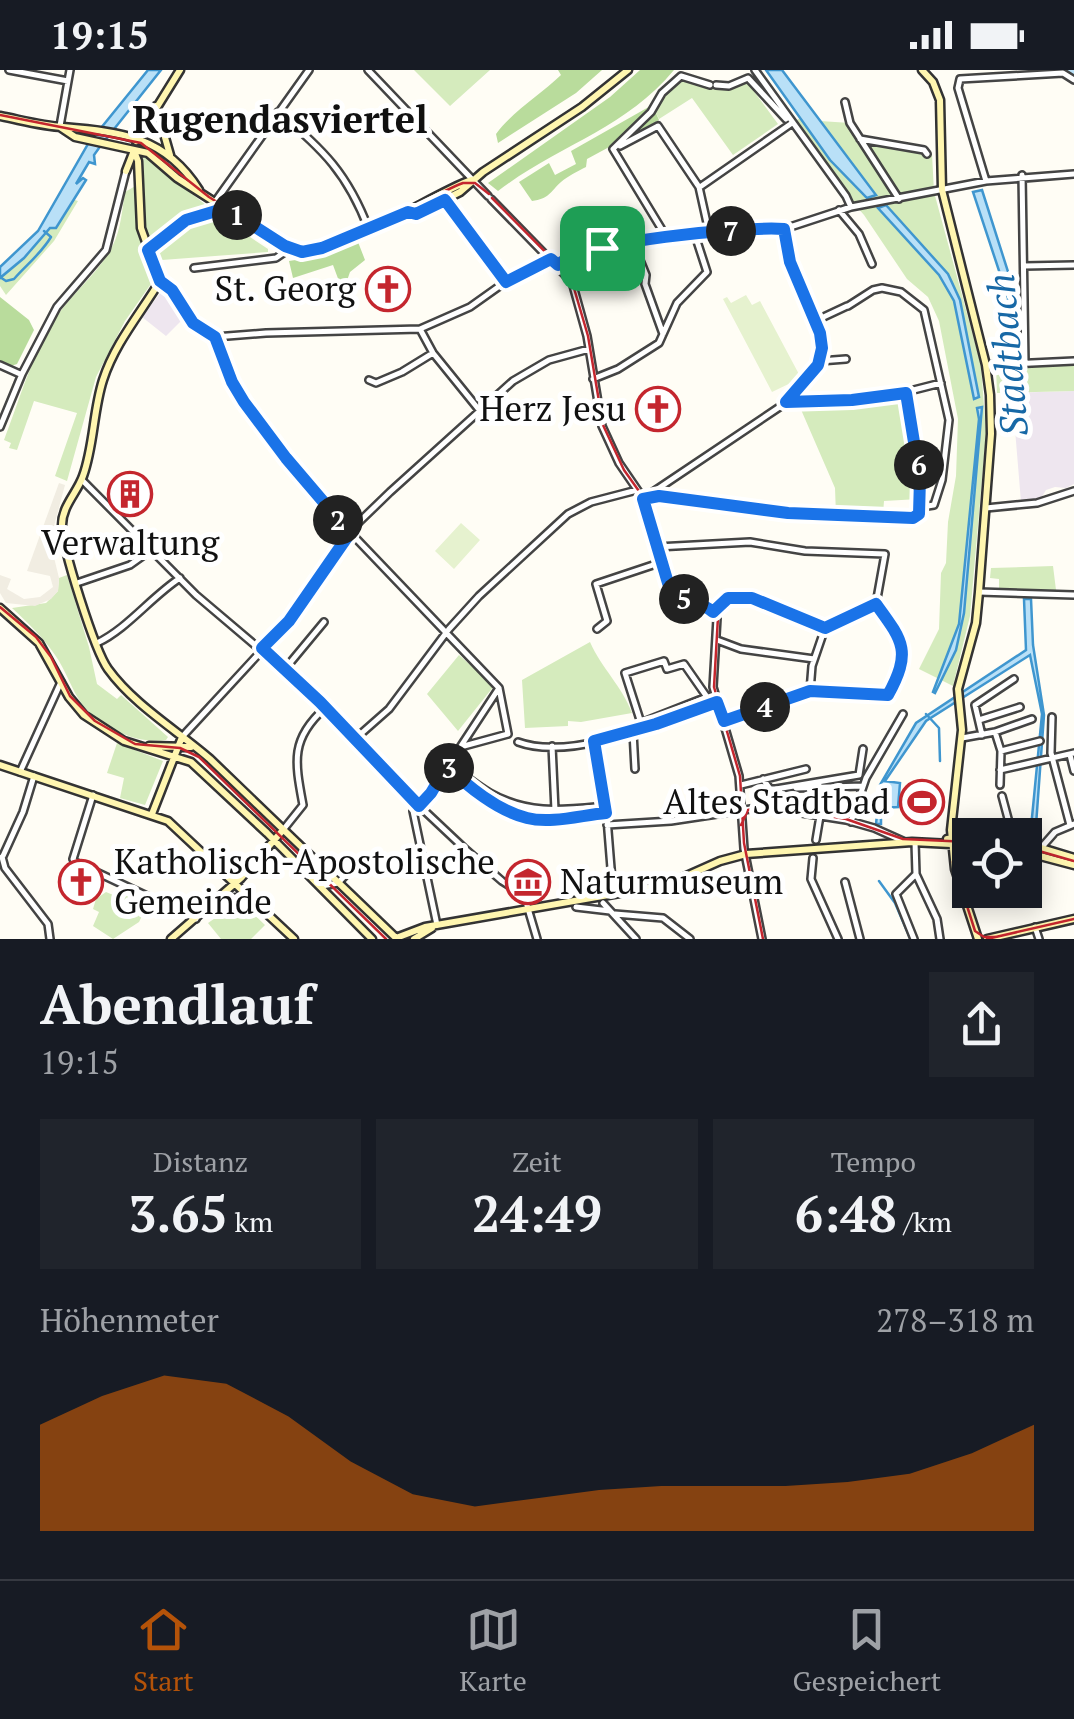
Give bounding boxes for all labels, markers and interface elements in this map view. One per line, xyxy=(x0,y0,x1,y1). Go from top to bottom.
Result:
text: 19:15 xyxy=(50,10,149,60)
district label: Rugendasviertel xyxy=(132,94,428,144)
pin: 1 xyxy=(212,190,262,240)
text: 1 xyxy=(229,196,245,233)
pin xyxy=(560,206,645,291)
pin: 7 xyxy=(706,206,756,256)
text: 7 xyxy=(723,212,739,249)
icon: arrive xyxy=(575,221,630,276)
place label: St. Georg xyxy=(214,265,357,311)
church icon: St. Georg xyxy=(365,266,411,312)
water label: Stadtbach xyxy=(975,271,1039,439)
place label: Herz Jesu xyxy=(479,385,626,431)
church icon: Herz Jesu xyxy=(635,386,681,432)
pin: 6 xyxy=(894,440,944,490)
text: 6 xyxy=(911,446,927,483)
building icon: Verwaltung xyxy=(107,471,153,517)
pin: 2 xyxy=(313,495,363,545)
text: 2 xyxy=(330,501,346,538)
place label: Verwaltung xyxy=(41,519,220,565)
pin: 5 xyxy=(659,574,709,624)
text: 5 xyxy=(676,580,692,617)
pin: 4 xyxy=(740,682,790,732)
text: 4 xyxy=(757,688,773,725)
pin: 3 xyxy=(424,743,474,793)
text: 3 xyxy=(441,749,457,786)
place label: Altes Stadtbad xyxy=(663,778,890,824)
sports icon: Altes Stadtbad xyxy=(899,779,945,825)
map controls xyxy=(952,818,1042,908)
button: locate xyxy=(952,818,1042,908)
place label: Katholisch-Apostolische Gemeinde xyxy=(114,838,495,924)
place label: Naturmuseum xyxy=(560,858,783,904)
church icon: Katholisch-Apostolische Gemeinde xyxy=(58,859,104,905)
museum icon: Naturmuseum xyxy=(505,859,551,905)
text: Abendlauf xyxy=(40,967,314,1040)
button: share xyxy=(929,972,1034,1077)
text: 19:15 xyxy=(40,1041,119,1083)
text: Distanz xyxy=(153,1143,248,1180)
text: Zeit xyxy=(512,1143,562,1180)
text: Tempo xyxy=(831,1143,916,1180)
text: 3.65 xyxy=(128,1180,228,1246)
text: 24:49 xyxy=(472,1180,602,1246)
text: 6:48 xyxy=(795,1180,897,1246)
text: km xyxy=(228,1203,273,1240)
text: /km xyxy=(897,1203,952,1240)
text: Höhenmeter xyxy=(40,1299,219,1341)
text: 278–318 m xyxy=(876,1299,1034,1341)
tab: Start xyxy=(133,1602,194,1699)
tab: Karte xyxy=(459,1602,527,1699)
tab: Gespeichert xyxy=(793,1602,941,1699)

